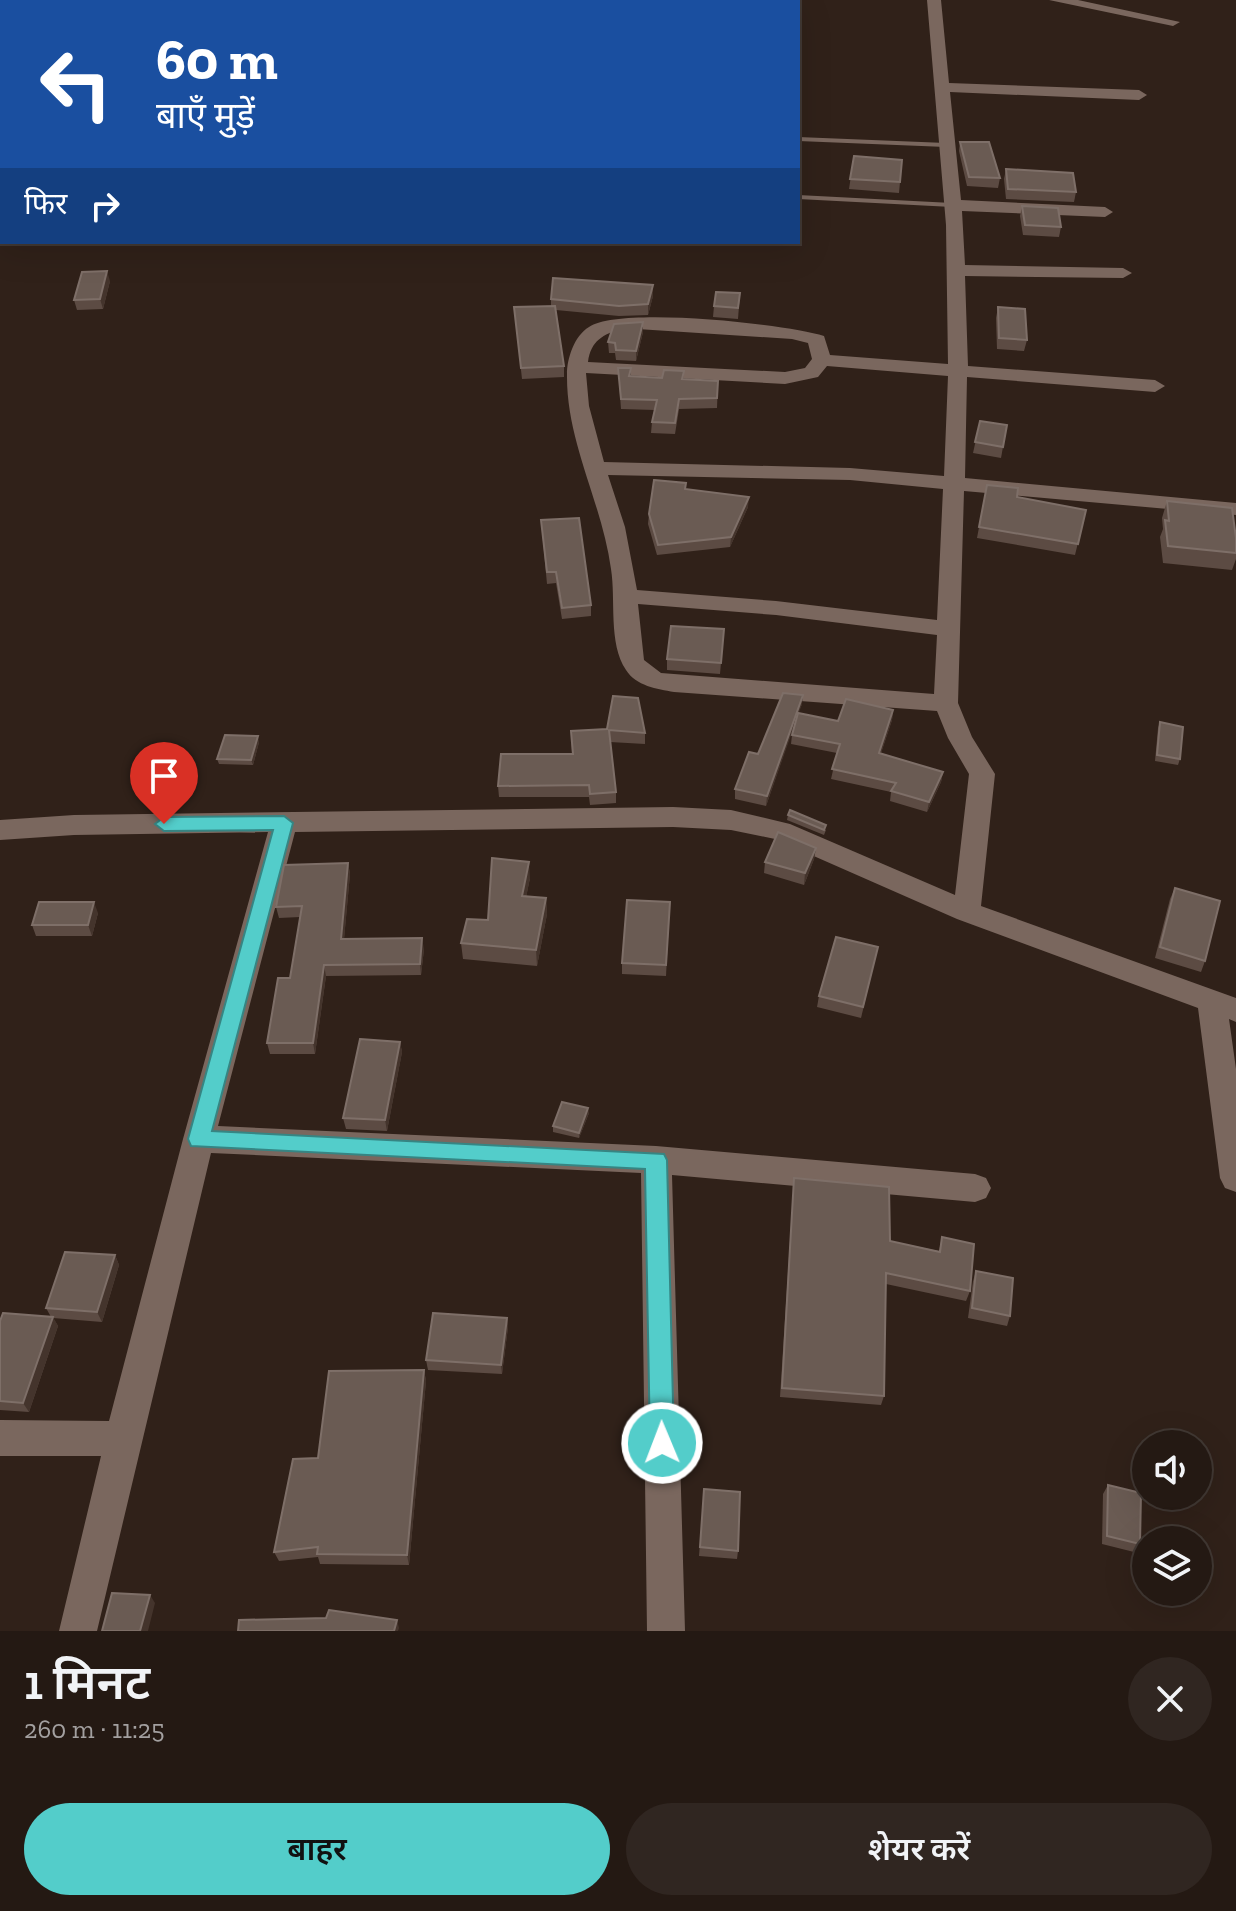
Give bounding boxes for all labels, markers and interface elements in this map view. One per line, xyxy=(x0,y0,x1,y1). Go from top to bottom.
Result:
text: 60 m xyxy=(156,26,278,93)
icon: left xyxy=(24,32,128,136)
text: बाएँ मुड़ें xyxy=(156,94,255,137)
icon: right xyxy=(83,184,127,228)
text: फिर xyxy=(24,186,67,222)
pin xyxy=(130,742,198,824)
icon: arrive xyxy=(142,754,186,798)
position arrow xyxy=(620,1401,704,1485)
map controls xyxy=(1132,1430,1212,1606)
button: sound xyxy=(1132,1430,1212,1510)
button: layers xyxy=(1132,1526,1212,1606)
text: 1 मिनट xyxy=(24,1654,150,1711)
button: close xyxy=(1128,1657,1212,1741)
text: 260 m · 11:25 xyxy=(24,1713,165,1745)
button: बाहर xyxy=(24,1803,610,1895)
button: शेयर करें xyxy=(626,1803,1212,1895)

